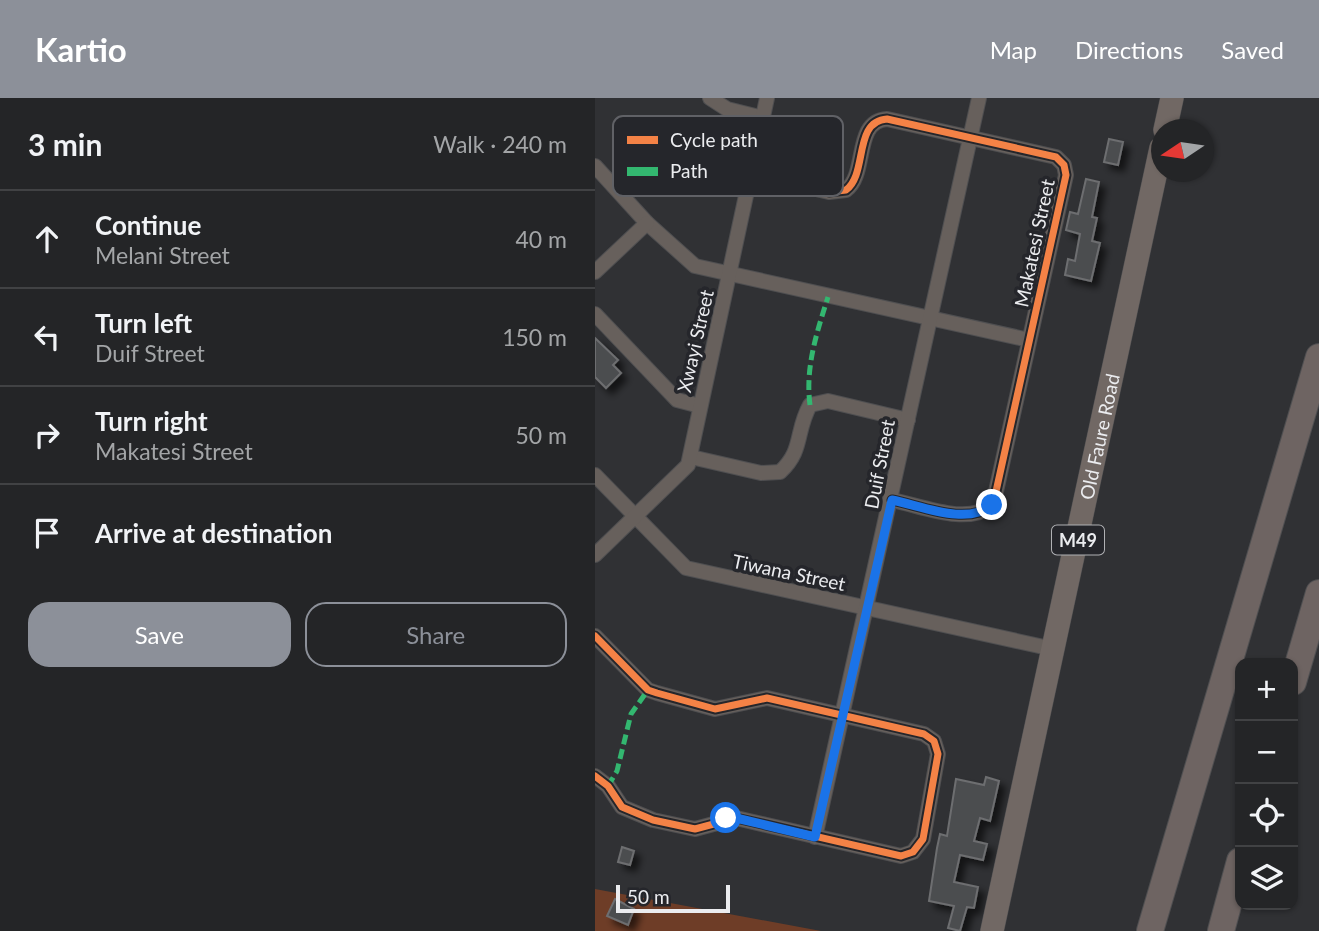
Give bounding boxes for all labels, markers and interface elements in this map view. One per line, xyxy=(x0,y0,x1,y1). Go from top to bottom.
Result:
text: Kartio xyxy=(35,29,127,69)
text: Map xyxy=(990,35,1037,64)
text: Directions xyxy=(1075,35,1183,64)
text: Saved xyxy=(1221,35,1284,64)
legend xyxy=(613,116,843,196)
north arrow xyxy=(1151,119,1214,182)
text: 3 min xyxy=(28,126,102,162)
text: Cycle path xyxy=(670,128,758,151)
text: Walk · 240 m xyxy=(433,130,567,158)
text: Path xyxy=(670,159,708,182)
street label: Makatesi Street xyxy=(1009,177,1059,309)
text: Continue xyxy=(95,209,201,241)
icon: ahead xyxy=(28,220,66,258)
text: 40 m xyxy=(516,225,567,253)
text: Melani Street xyxy=(95,241,230,269)
street label: Xwayi Street xyxy=(672,287,718,395)
text: Turn left xyxy=(95,307,192,339)
icon: left xyxy=(28,318,66,356)
text: 150 m xyxy=(502,323,567,351)
text: Duif Street xyxy=(95,339,205,367)
street label: Old Faure Road xyxy=(1074,371,1124,501)
text: Turn right xyxy=(95,405,208,437)
icon: right xyxy=(28,416,66,454)
street label: Duif Street xyxy=(859,417,899,511)
text: 50 m xyxy=(516,421,567,449)
text: Makatesi Street xyxy=(95,437,253,465)
route end xyxy=(976,489,1007,520)
icon: arrive xyxy=(28,514,66,552)
text: Arrive at destination xyxy=(95,517,332,549)
road number: M49 xyxy=(1052,526,1104,555)
street label: Tiwana Street xyxy=(730,549,848,595)
button: Save xyxy=(28,602,291,667)
button: Share xyxy=(305,602,567,667)
map controls xyxy=(1235,658,1298,910)
button: + xyxy=(1235,658,1298,721)
button: − xyxy=(1235,721,1298,784)
button: locate xyxy=(1235,784,1298,847)
route start xyxy=(710,802,741,833)
button: layers xyxy=(1235,847,1298,910)
scale bar xyxy=(616,882,730,914)
text: 50 m xyxy=(627,885,670,908)

